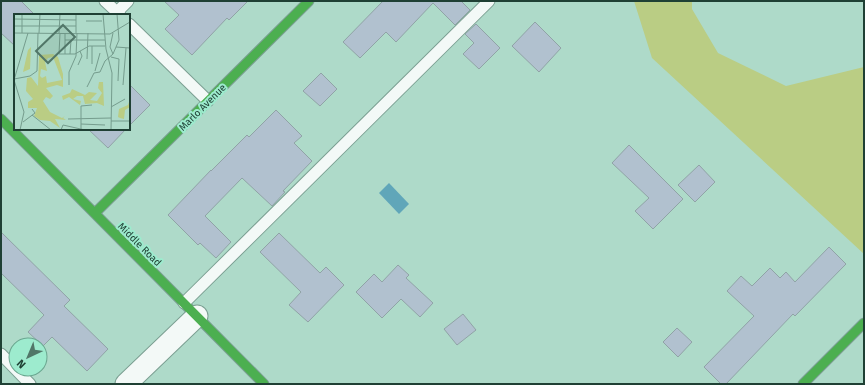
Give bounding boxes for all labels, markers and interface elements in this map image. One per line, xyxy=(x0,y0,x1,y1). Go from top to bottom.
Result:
inset map xyxy=(14,14,130,130)
street label: Marlo Avenue xyxy=(177,82,229,134)
street label: Middle Road xyxy=(115,220,164,269)
north arrow xyxy=(8,337,48,377)
text: N xyxy=(14,357,29,371)

